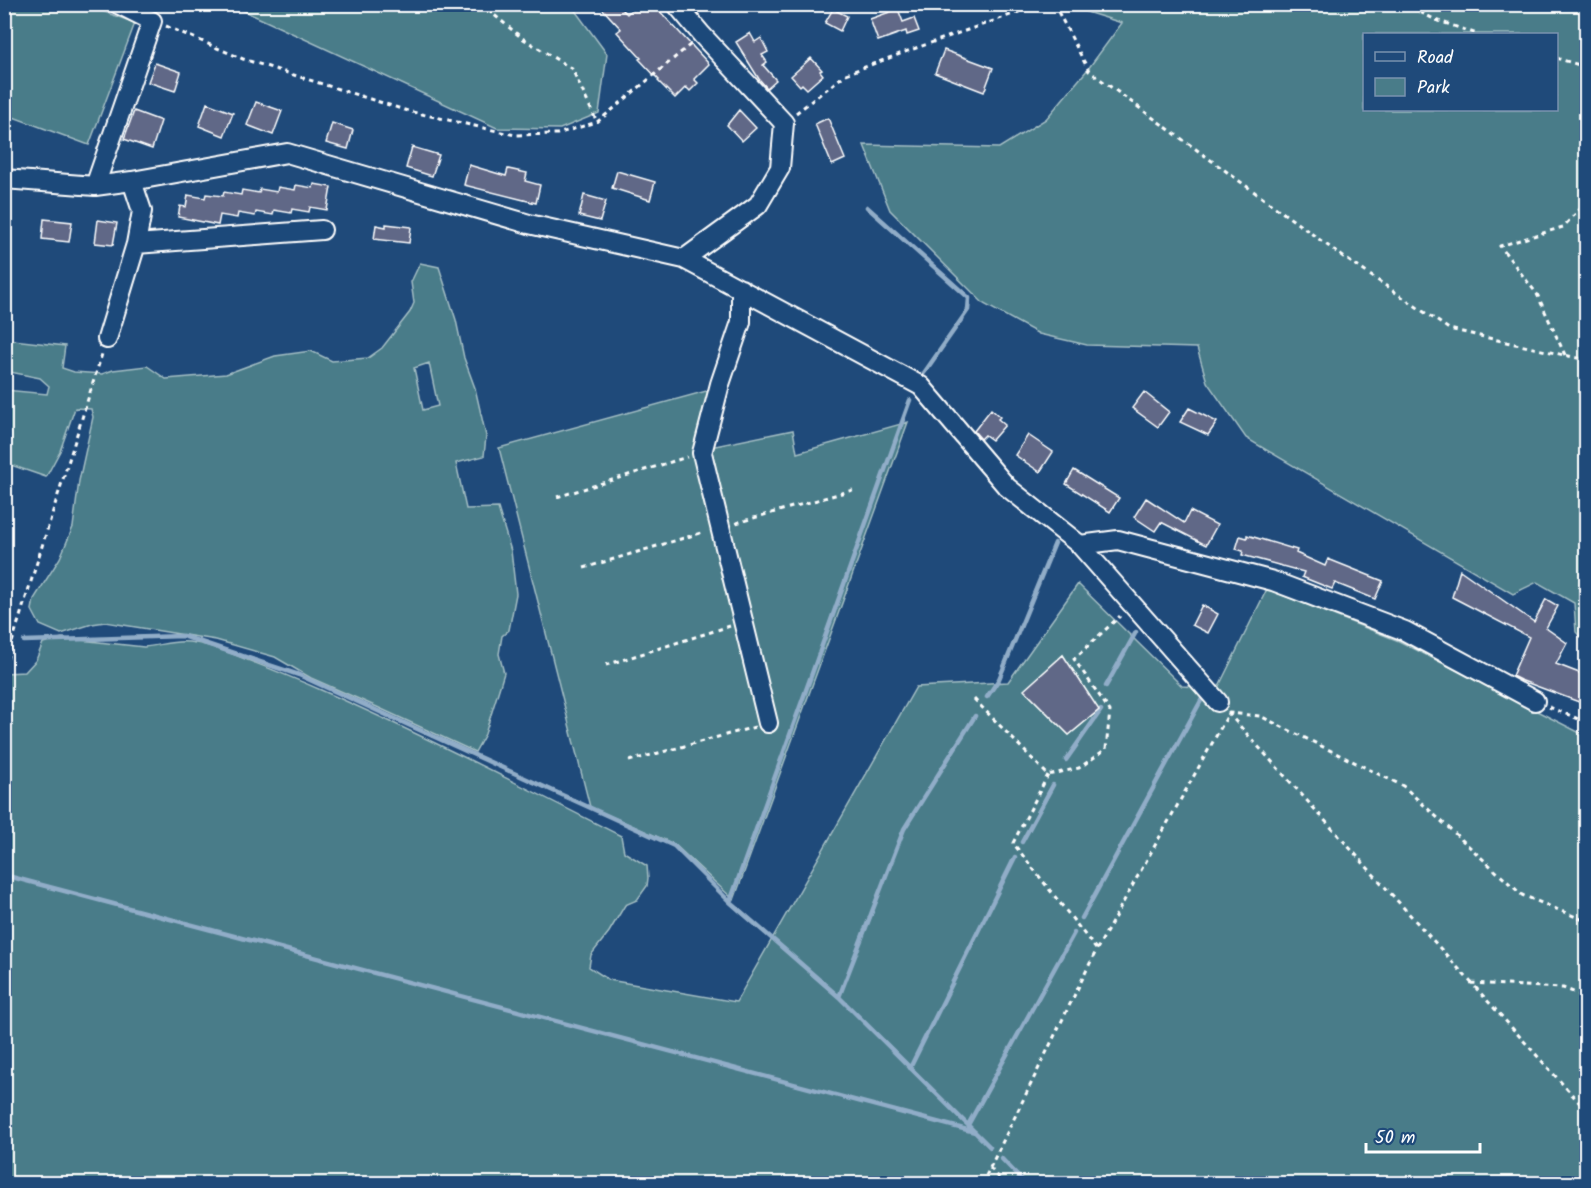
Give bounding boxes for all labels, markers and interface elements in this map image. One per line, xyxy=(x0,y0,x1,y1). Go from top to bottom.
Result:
legend xyxy=(1363,33,1558,111)
text: Road xyxy=(1417,44,1454,73)
text: Park xyxy=(1417,74,1450,103)
scale bar xyxy=(1366,1116,1480,1154)
text: 50 m xyxy=(1375,1124,1415,1153)

